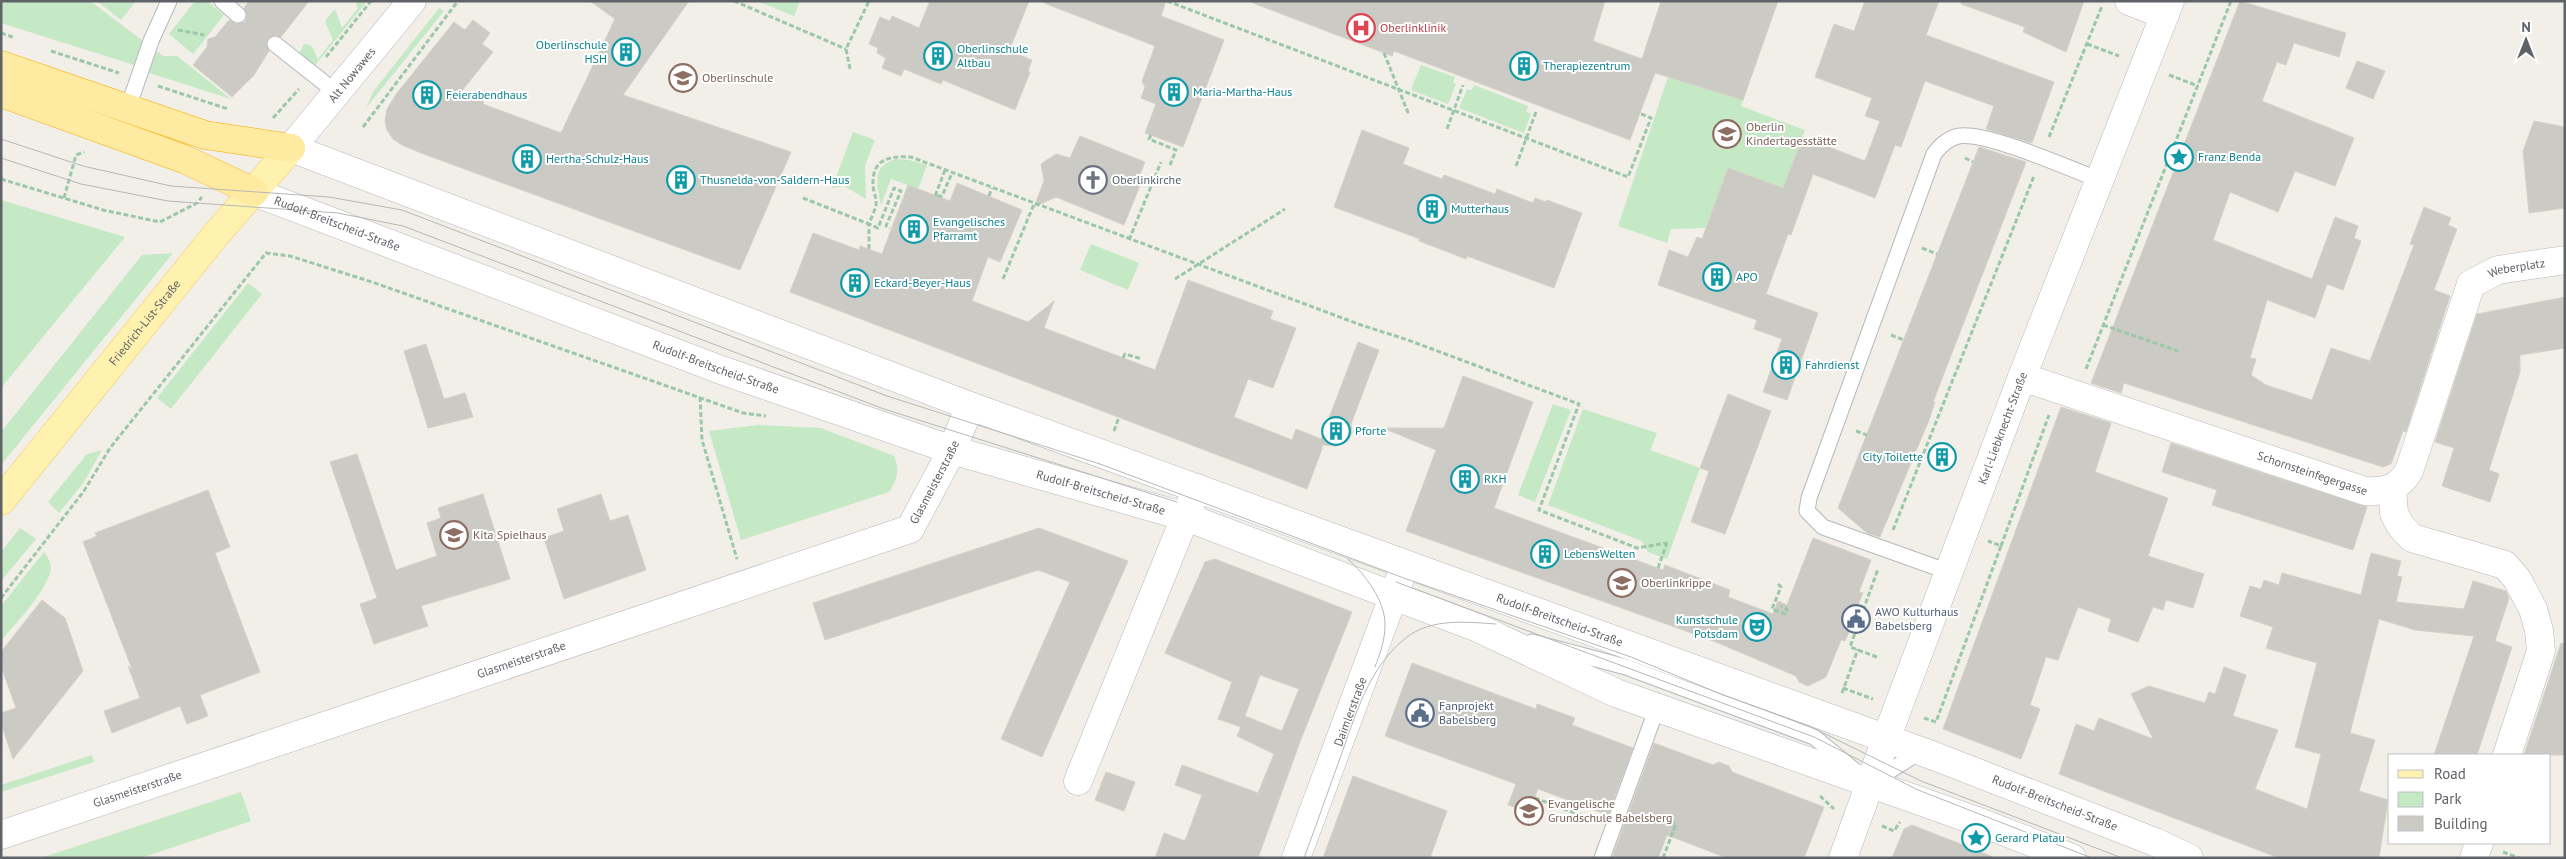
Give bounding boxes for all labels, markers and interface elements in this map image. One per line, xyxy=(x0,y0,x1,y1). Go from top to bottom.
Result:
hospital icon: Oberlinklinik xyxy=(1346,13,1376,43)
north arrow xyxy=(2501,15,2551,65)
text: N xyxy=(2521,18,2531,36)
place label: Oberlinklinik xyxy=(1380,20,1446,35)
place label: Oberlinschule HSH xyxy=(536,37,607,66)
building icon: Oberlinschule HSH xyxy=(611,37,641,67)
building icon: Oberlinschule Altbau xyxy=(923,41,953,71)
place label: Oberlinschule Altbau xyxy=(957,41,1028,70)
street label: Alt Nowawes xyxy=(325,44,378,105)
building icon: Therapiezentrum xyxy=(1509,51,1539,81)
place label: Therapiezentrum xyxy=(1543,58,1630,73)
school or university icon: Oberlinschule xyxy=(668,63,698,93)
place label: Oberlinschule xyxy=(702,70,773,85)
building icon: Maria-Martha-Haus xyxy=(1159,77,1189,107)
building icon: Feierabendhaus xyxy=(412,80,442,110)
place label: Maria-Martha-Haus xyxy=(1193,84,1292,99)
place label: Feierabendhaus xyxy=(446,87,527,102)
school or university icon: Oberlin Kindertagesstätte xyxy=(1712,119,1742,149)
place label: Oberlin Kindertagesstätte xyxy=(1746,119,1837,148)
place icon: Franz Benda xyxy=(2164,142,2194,172)
building icon: Hertha-Schulz-Haus xyxy=(512,144,542,174)
place label: Franz Benda xyxy=(2198,149,2261,164)
place label: Hertha-Schulz-Haus xyxy=(546,151,649,166)
building icon: Thusnelda-von-Saldern-Haus xyxy=(666,165,696,195)
church icon: Oberlinkirche xyxy=(1078,165,1108,195)
place label: Thusnelda-von-Saldern-Haus xyxy=(700,172,850,187)
place label: Oberlinkirche xyxy=(1112,172,1181,187)
street label: Rudolf-Breitscheid-Straße xyxy=(272,192,402,254)
building icon: Mutterhaus xyxy=(1417,194,1447,224)
place label: Mutterhaus xyxy=(1451,201,1509,216)
building icon: Evangelisches Pfarramt xyxy=(899,214,929,244)
place label: Evangelisches Pfarramt xyxy=(933,214,1005,243)
street label: Weberplatz xyxy=(2485,255,2546,281)
building icon: APO xyxy=(1702,262,1732,292)
building icon: Eckard-Beyer-Haus xyxy=(840,268,870,298)
place label: APO xyxy=(1736,269,1758,284)
place label: Eckard-Beyer-Haus xyxy=(874,275,971,290)
street label: Friedrich-List-Straße xyxy=(105,277,184,368)
street label: Rudolf-Breitscheid-Straße xyxy=(651,337,781,397)
building icon: Fahrdienst xyxy=(1771,350,1801,380)
place label: Fahrdienst xyxy=(1805,357,1859,372)
street label: Karl-Liebknecht-Straße xyxy=(1974,370,2030,486)
building icon: Pforte xyxy=(1321,416,1351,446)
place label: Pforte xyxy=(1355,423,1386,438)
street label: Glasmeisterstraße xyxy=(906,438,962,526)
building icon: City Toilette xyxy=(1927,442,1957,472)
street label: Schornsteinfegergasse xyxy=(2255,448,2370,498)
place label: City Toilette xyxy=(1862,449,1923,464)
building icon: RKH xyxy=(1450,464,1480,494)
street label: Rudolf-Breitscheid-Straße xyxy=(1035,467,1167,518)
place label: RKH xyxy=(1484,471,1507,486)
school or university icon: Kita Spielhaus xyxy=(439,520,469,550)
place label: Kita Spielhaus xyxy=(473,527,546,542)
building icon: LebensWelten xyxy=(1530,539,1560,569)
place label: LebensWelten xyxy=(1564,546,1635,561)
school or university icon: Oberlinkrippe xyxy=(1607,568,1637,598)
place label: Oberlinkrippe xyxy=(1641,575,1711,590)
street label: Rudolf-Breitscheid-Straße xyxy=(1494,590,1625,649)
public building icon: AWO Kulturhaus Babelsberg xyxy=(1841,604,1871,634)
place label: AWO Kulturhaus Babelsberg xyxy=(1875,604,1958,633)
place label: Kunstschule Potsdam xyxy=(1676,612,1738,641)
theatre icon: Kunstschule Potsdam xyxy=(1742,612,1772,642)
street label: Glasmeisterstraße xyxy=(475,637,567,681)
street label: Daimlerstraße xyxy=(1330,675,1370,748)
public building icon: Fanprojekt Babelsberg xyxy=(1405,698,1435,728)
place label: Fanprojekt Babelsberg xyxy=(1439,698,1496,727)
legend xyxy=(2388,754,2551,844)
text: Road xyxy=(2434,764,2466,783)
street label: Glasmeisterstraße xyxy=(91,767,184,810)
street label: Rudolf-Breitscheid-Straße xyxy=(1990,771,2120,834)
text: Park xyxy=(2434,789,2462,808)
school or university icon: Evangelische Grundschule Babelsberg xyxy=(1514,796,1544,826)
place label: Evangelische Grundschule Babelsberg xyxy=(1548,796,1672,825)
text: Building xyxy=(2434,814,2488,833)
place icon: Gerard Platau xyxy=(1961,823,1991,853)
place label: Gerard Platau xyxy=(1995,830,2065,845)

